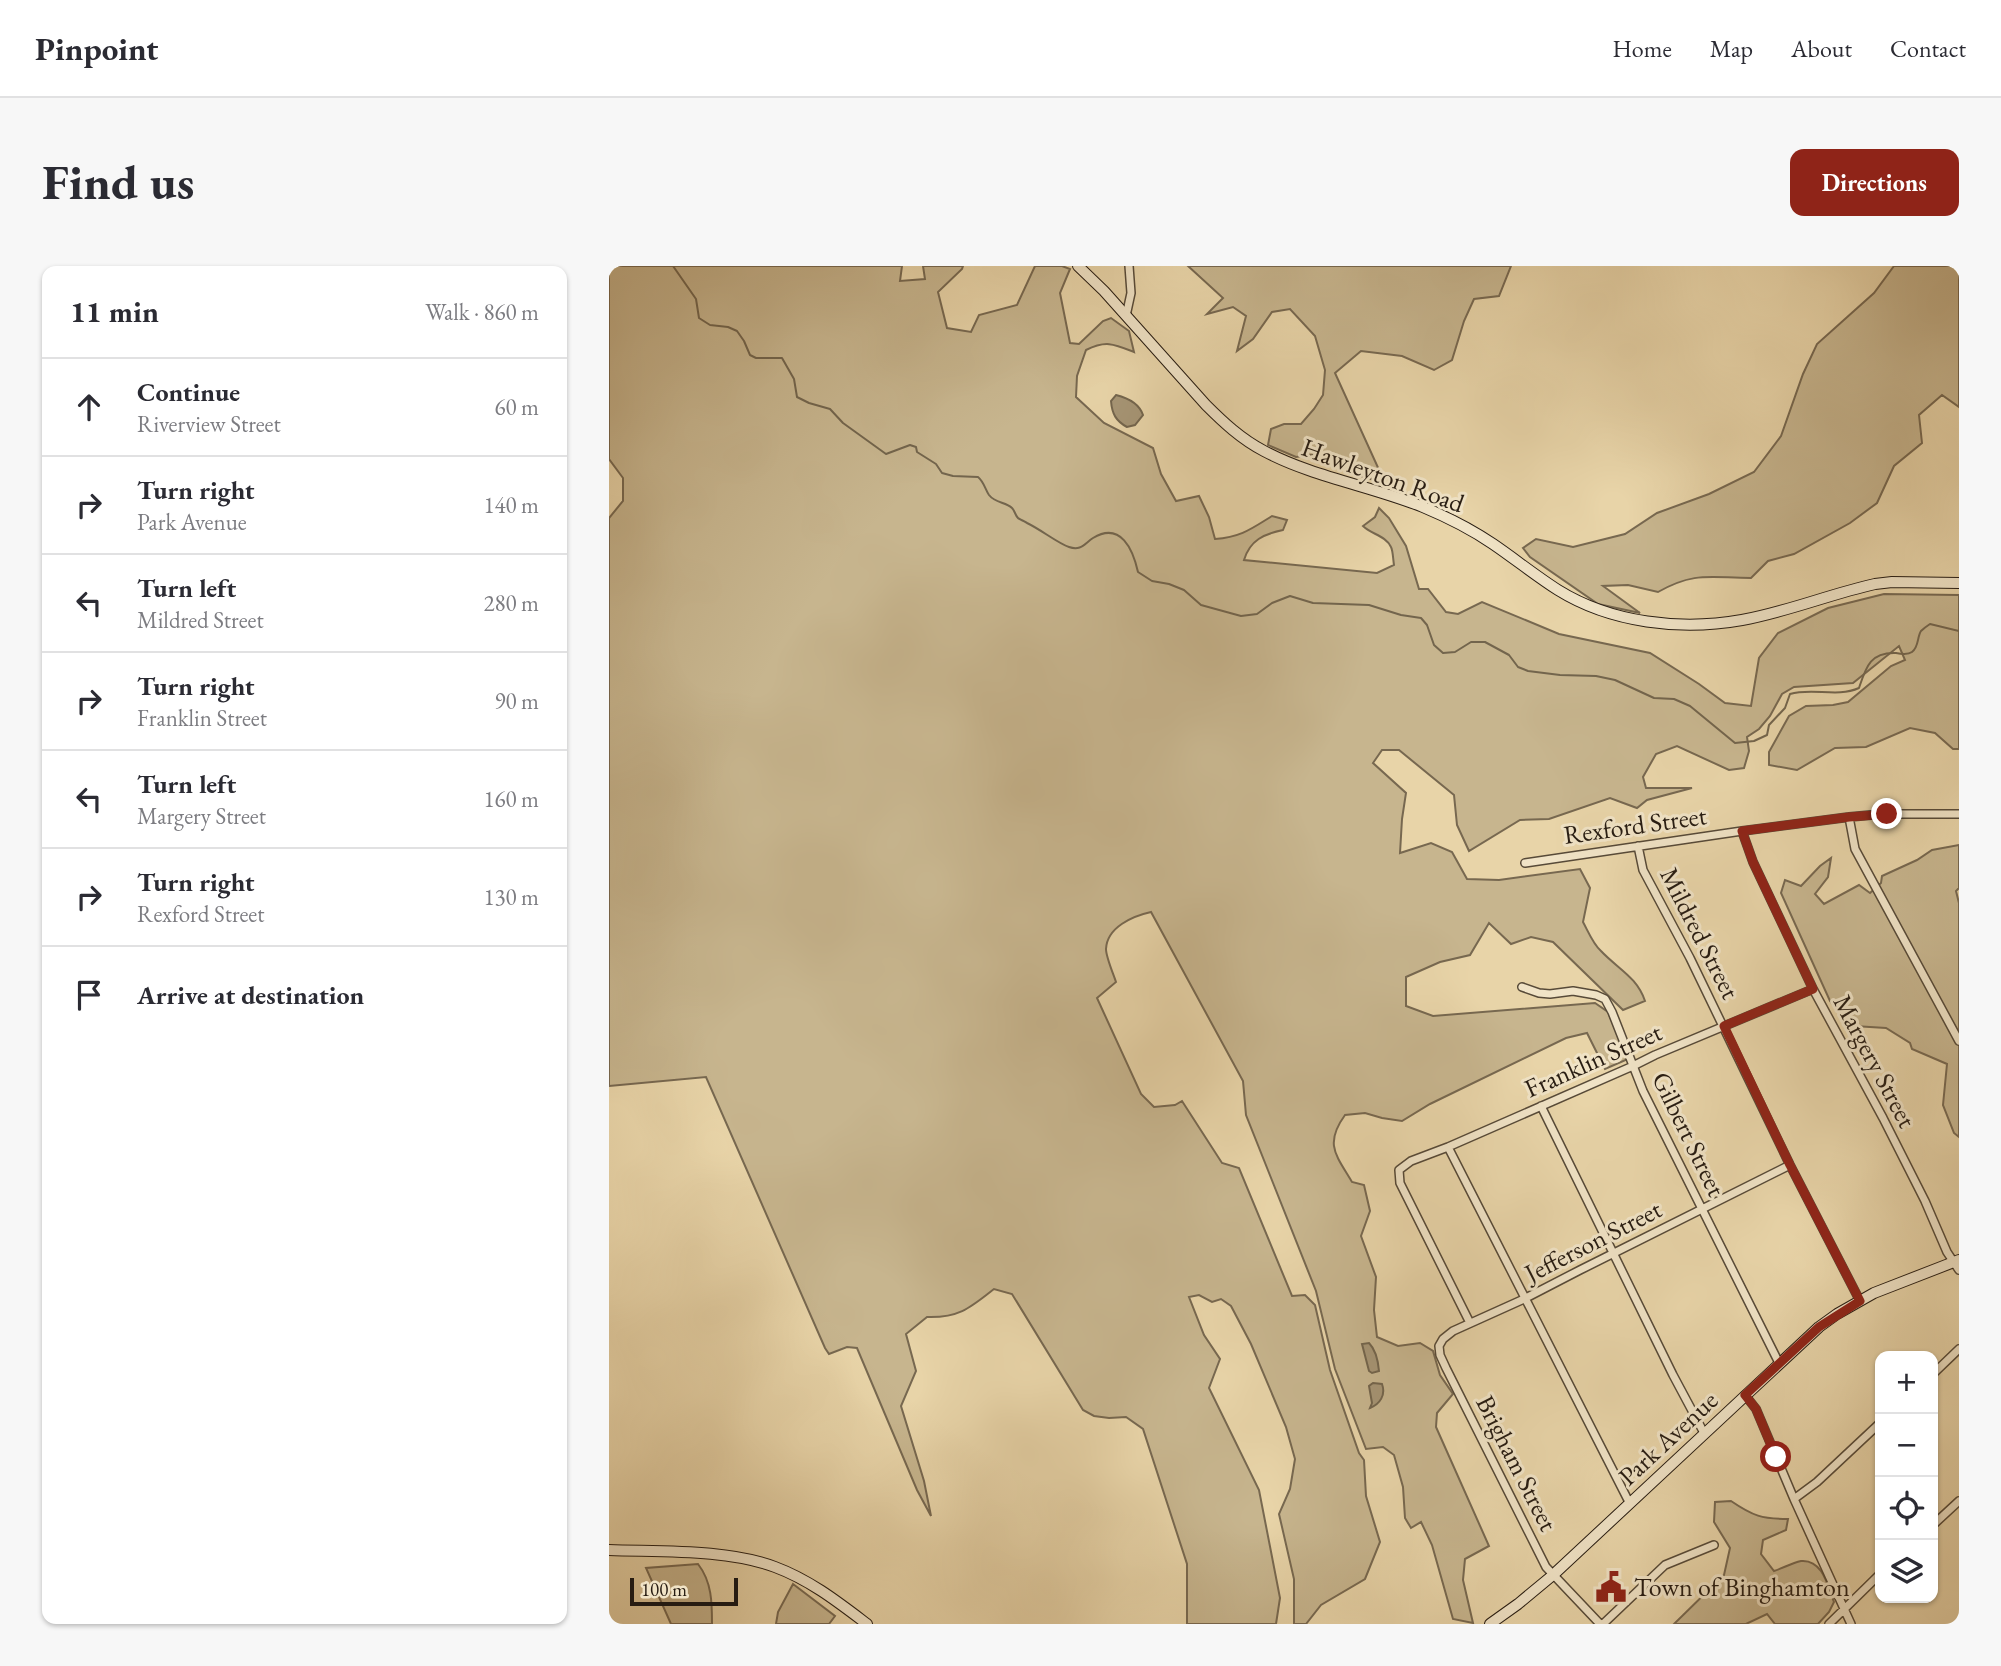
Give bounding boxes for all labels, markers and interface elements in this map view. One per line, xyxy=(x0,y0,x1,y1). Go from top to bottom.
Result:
text: Pinpoint xyxy=(35,27,158,70)
text: Home xyxy=(1612,33,1672,64)
text: Map xyxy=(1710,33,1753,64)
text: About xyxy=(1791,33,1852,64)
text: Contact xyxy=(1890,33,1966,64)
button: Directions xyxy=(1790,149,1959,216)
text: Find us xyxy=(42,150,194,214)
text: 11 min xyxy=(70,292,159,331)
text: Walk · 860 m xyxy=(425,297,539,327)
text: Continue xyxy=(137,375,240,409)
icon: ahead xyxy=(70,388,108,426)
text: 60 m xyxy=(494,392,539,422)
text: Riverview Street xyxy=(137,409,281,439)
street label: Hawleyton Road xyxy=(1297,430,1470,520)
text: Turn right xyxy=(137,473,255,507)
icon: right xyxy=(70,486,108,524)
text: 140 m xyxy=(483,490,539,520)
text: Park Avenue xyxy=(137,507,247,537)
text: Turn left xyxy=(137,571,236,605)
icon: left xyxy=(70,584,108,622)
text: 280 m xyxy=(483,588,539,618)
text: Mildred Street xyxy=(137,605,264,635)
text: Turn right xyxy=(137,669,255,703)
icon: right xyxy=(70,682,108,720)
text: 90 m xyxy=(494,686,539,716)
text: Franklin Street xyxy=(137,703,267,733)
text: Turn left xyxy=(137,767,236,801)
icon: left xyxy=(70,780,108,818)
text: 160 m xyxy=(483,784,539,814)
street label: Rexford Street xyxy=(1561,798,1709,852)
route end xyxy=(1871,798,1902,829)
text: Margery Street xyxy=(137,801,266,831)
street label: Mildred Street xyxy=(1652,861,1748,1005)
text: Turn right xyxy=(137,865,255,899)
icon: right xyxy=(70,878,108,916)
text: 130 m xyxy=(483,882,539,912)
text: Rexford Street xyxy=(137,899,265,929)
icon: arrive xyxy=(70,976,108,1014)
text: Arrive at destination xyxy=(137,978,364,1012)
street label: Margery Street xyxy=(1826,989,1924,1133)
street label: Franklin Street xyxy=(1519,1015,1667,1105)
street label: Gilbert Street xyxy=(1644,1066,1734,1202)
street label: Jefferson Street xyxy=(1517,1192,1667,1291)
map controls xyxy=(1875,1351,1938,1603)
button: + xyxy=(1875,1351,1938,1414)
street label: Park Avenue xyxy=(1611,1383,1725,1493)
street label: Brigham Street xyxy=(1468,1389,1566,1537)
button: − xyxy=(1875,1414,1938,1477)
route start xyxy=(1760,1441,1791,1472)
button: locate xyxy=(1875,1477,1938,1540)
button: layers xyxy=(1875,1540,1938,1603)
public building icon: Town of Binghamton xyxy=(1594,1570,1628,1604)
place label: Town of Binghamton xyxy=(1634,1570,1850,1604)
scale bar xyxy=(630,1575,739,1607)
text: 100 m xyxy=(641,1577,687,1602)

